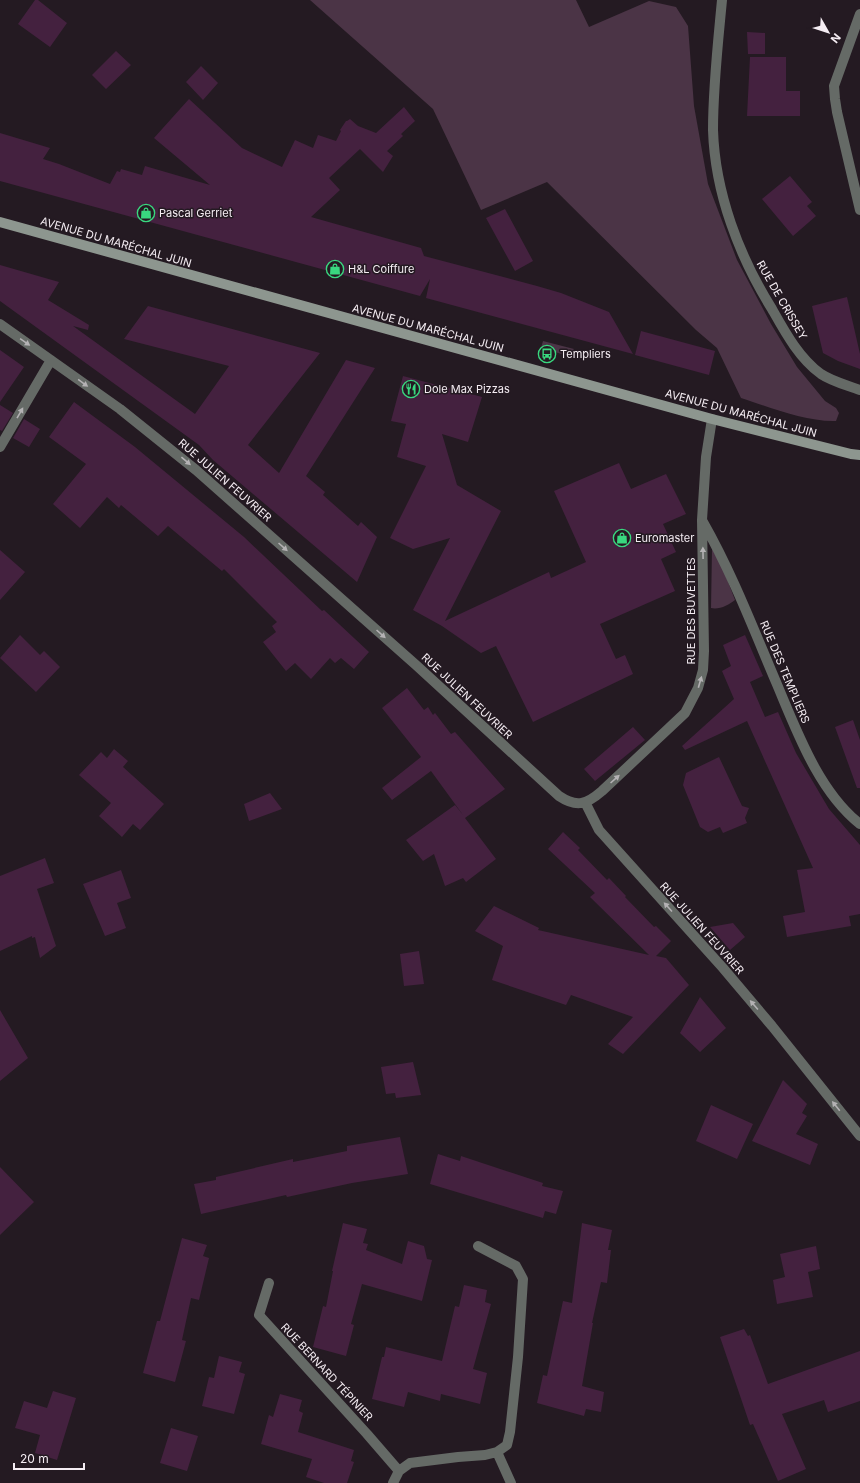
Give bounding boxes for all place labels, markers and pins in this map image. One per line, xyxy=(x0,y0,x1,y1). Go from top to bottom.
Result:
shop icon: Pascal Gerriet xyxy=(136,203,156,223)
place label: Pascal Gerriet xyxy=(159,206,233,220)
shop icon: H&L Coiffure xyxy=(325,259,345,279)
place label: H&L Coiffure xyxy=(348,262,414,276)
bus stop icon: Templiers xyxy=(537,344,557,364)
place label: Templiers xyxy=(560,347,611,361)
restaurant icon: Dole Max Pizzas xyxy=(401,379,421,399)
place label: Dole Max Pizzas xyxy=(424,382,510,396)
shop icon: Euromaster xyxy=(612,528,632,548)
place label: Euromaster xyxy=(635,531,694,545)

